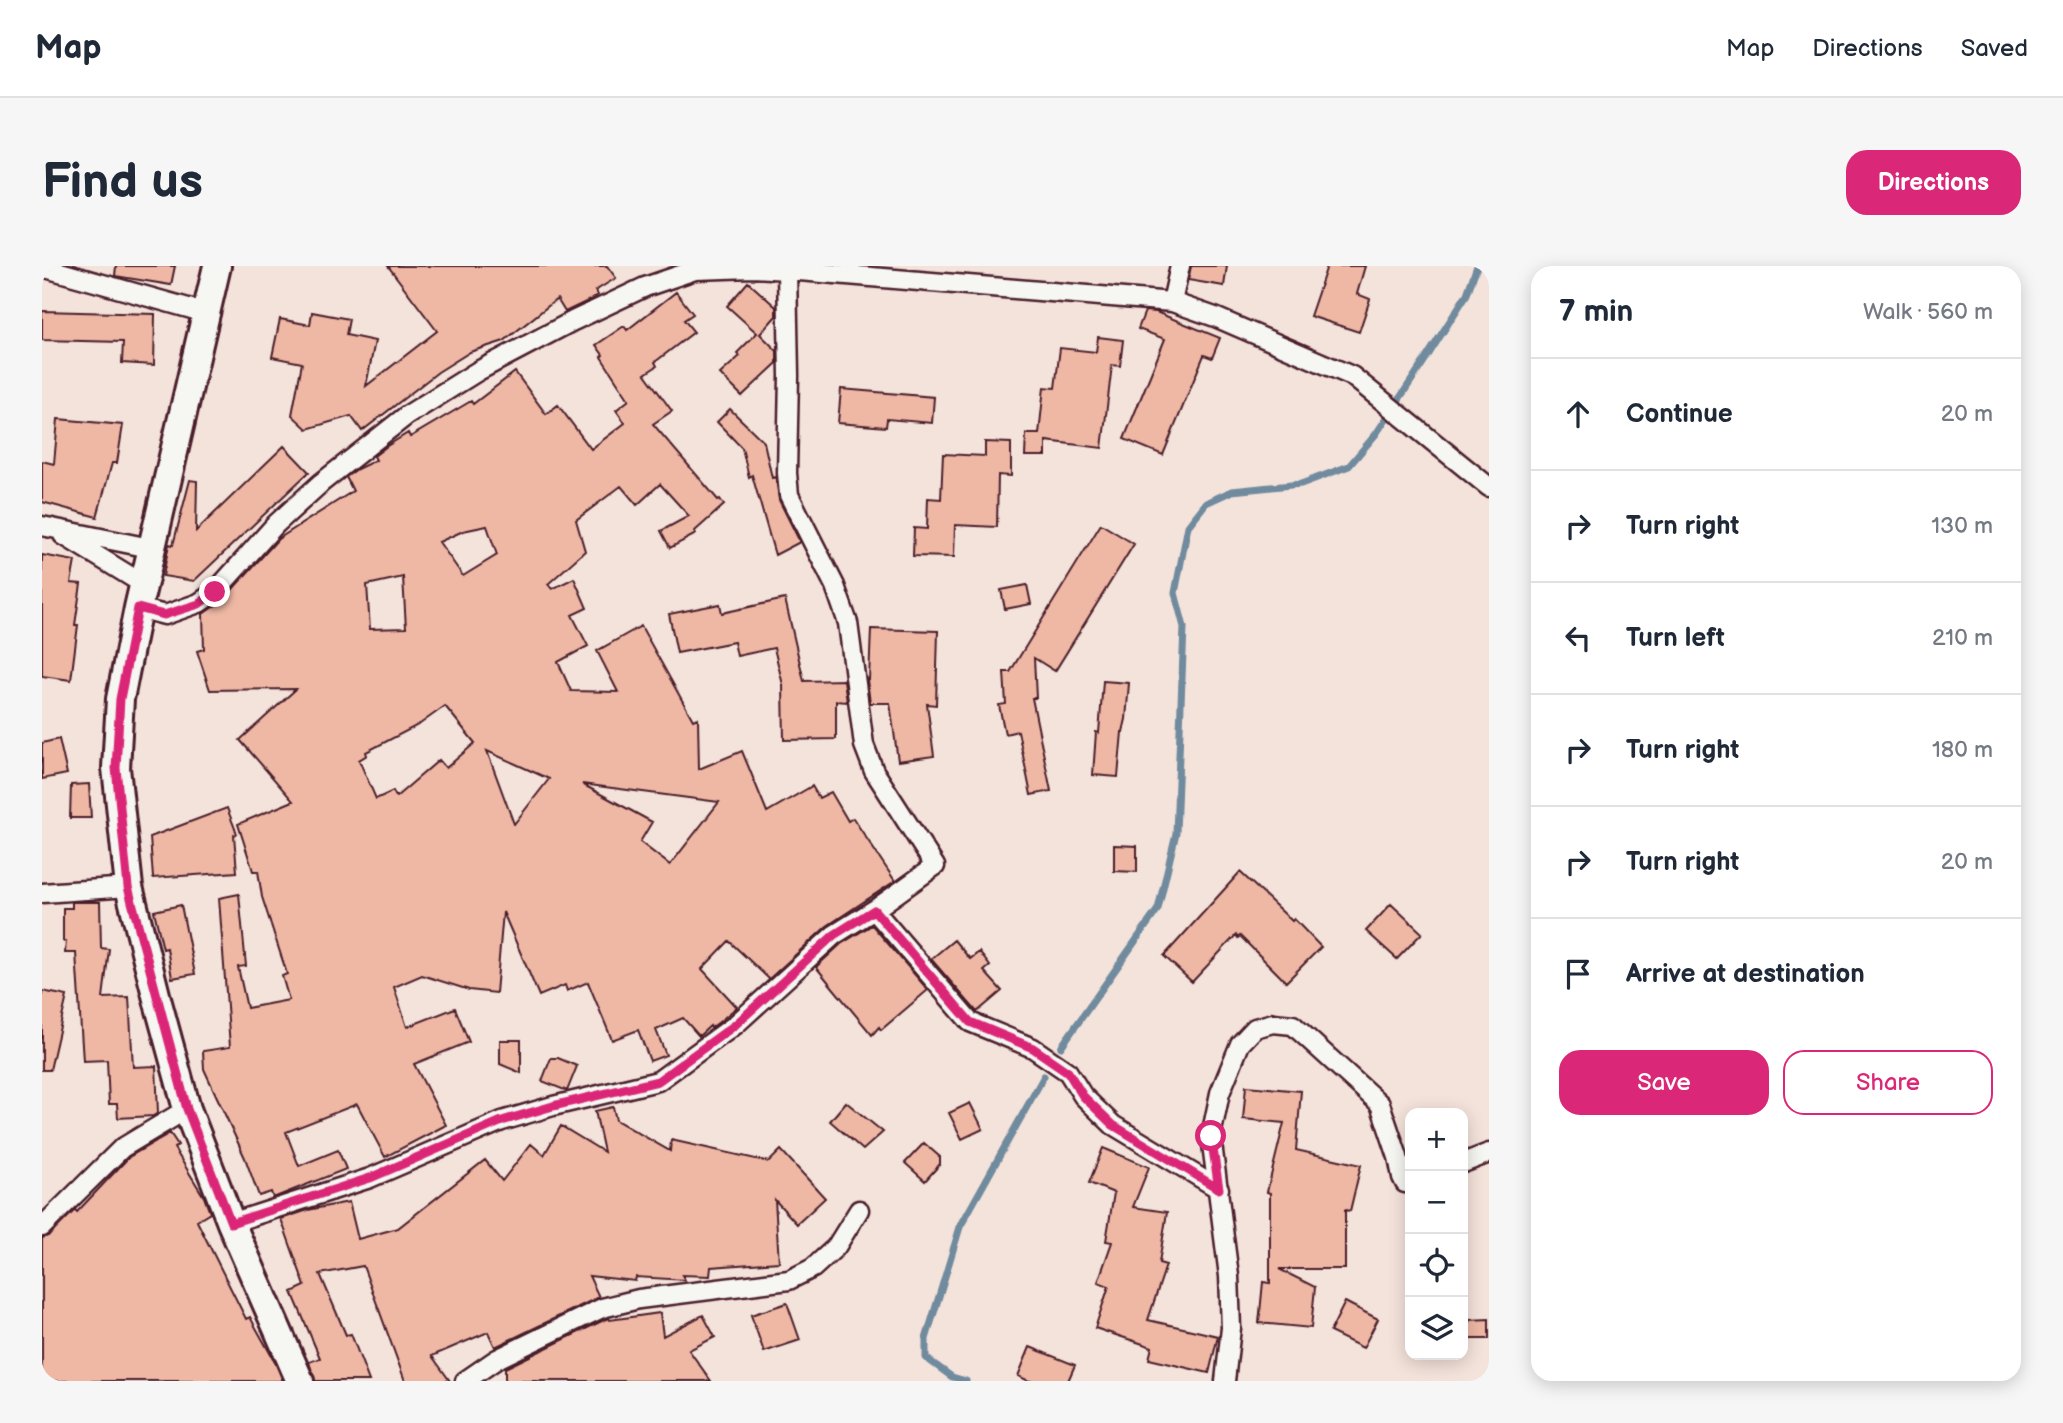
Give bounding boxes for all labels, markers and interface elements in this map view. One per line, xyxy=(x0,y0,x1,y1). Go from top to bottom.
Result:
text: Map xyxy=(35,28,101,68)
text: Map xyxy=(1726,34,1774,63)
text: Directions xyxy=(1812,34,1923,63)
text: Saved xyxy=(1961,34,2028,63)
button: Directions xyxy=(1846,150,2021,215)
text: Find us xyxy=(42,153,203,212)
text: 7 min xyxy=(1559,294,1633,330)
text: Walk · 560 m xyxy=(1863,298,1993,326)
icon: ahead xyxy=(1559,395,1597,433)
text: Continue xyxy=(1626,399,1733,430)
text: 20 m xyxy=(1941,400,1993,428)
icon: right xyxy=(1559,507,1597,545)
text: Turn right xyxy=(1626,511,1739,542)
text: 130 m xyxy=(1931,512,1993,540)
route end xyxy=(199,576,230,607)
icon: left xyxy=(1559,619,1597,657)
text: Turn left xyxy=(1626,623,1725,654)
text: 210 m xyxy=(1932,624,1993,652)
icon: right xyxy=(1559,731,1597,769)
text: Turn right xyxy=(1626,735,1739,766)
text: 180 m xyxy=(1932,736,1993,764)
icon: right xyxy=(1559,843,1597,881)
text: Turn right xyxy=(1626,847,1739,878)
text: 20 m xyxy=(1941,848,1993,876)
icon: arrive xyxy=(1559,955,1597,993)
text: Arrive at destination xyxy=(1626,959,1865,990)
button: Save xyxy=(1559,1050,1769,1115)
button: Share xyxy=(1783,1050,1993,1115)
map controls xyxy=(1405,1108,1468,1360)
button: + xyxy=(1405,1108,1468,1171)
route start xyxy=(1195,1120,1226,1151)
button: − xyxy=(1405,1171,1468,1234)
button: locate xyxy=(1405,1234,1468,1297)
button: layers xyxy=(1405,1297,1468,1360)

